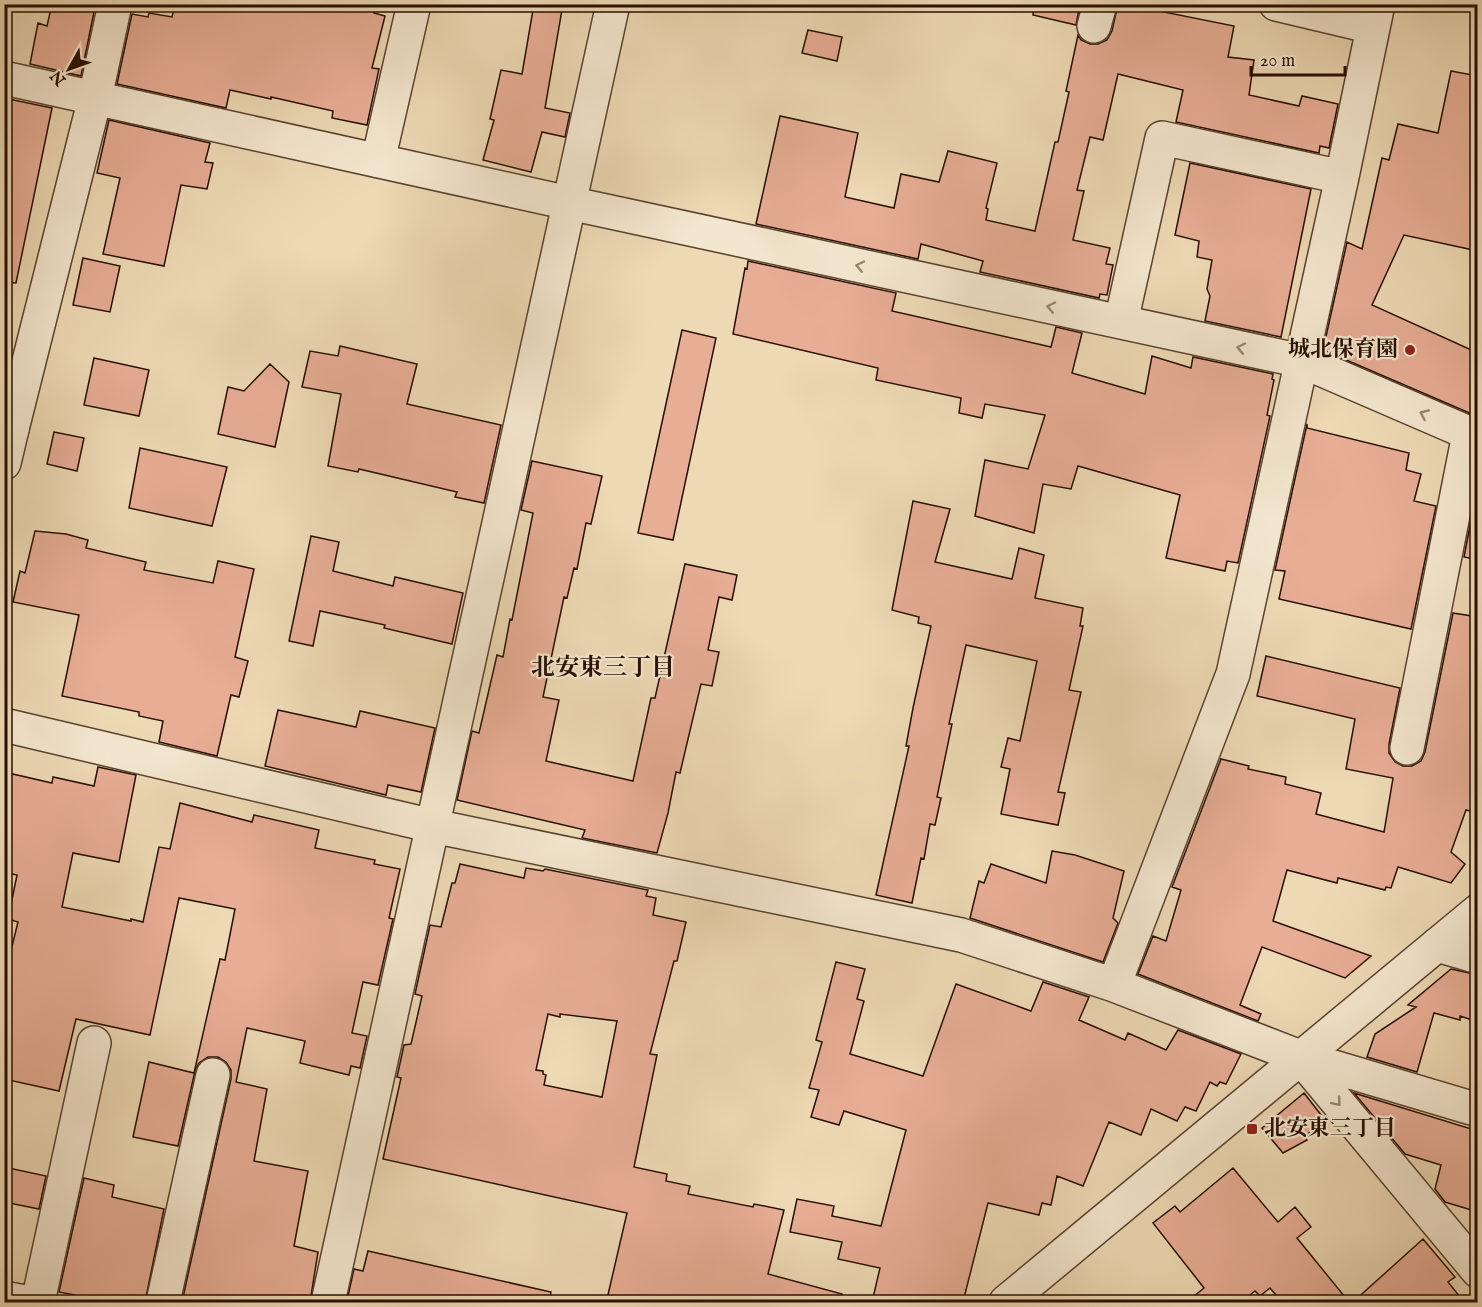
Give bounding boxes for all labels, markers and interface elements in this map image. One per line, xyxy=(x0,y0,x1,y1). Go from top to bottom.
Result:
north arrow xyxy=(39,39,99,99)
scale bar xyxy=(1251,39,1346,77)
text: 20 m xyxy=(1260,50,1295,73)
text: N xyxy=(47,66,72,90)
one-way arrow xyxy=(855,260,865,273)
one-way arrow xyxy=(1046,301,1056,314)
place label: 城北保育園 xyxy=(1288,336,1398,364)
one-way arrow xyxy=(1237,342,1247,355)
marker: 城北保育園 xyxy=(1403,343,1417,357)
one-way arrow xyxy=(1419,409,1430,421)
district label: 北安東三丁目 xyxy=(531,653,675,684)
one-way arrow xyxy=(1330,1095,1341,1106)
place label: 北安東三丁目 xyxy=(1264,1115,1396,1143)
marker: 北安東三丁目 xyxy=(1245,1122,1259,1136)

